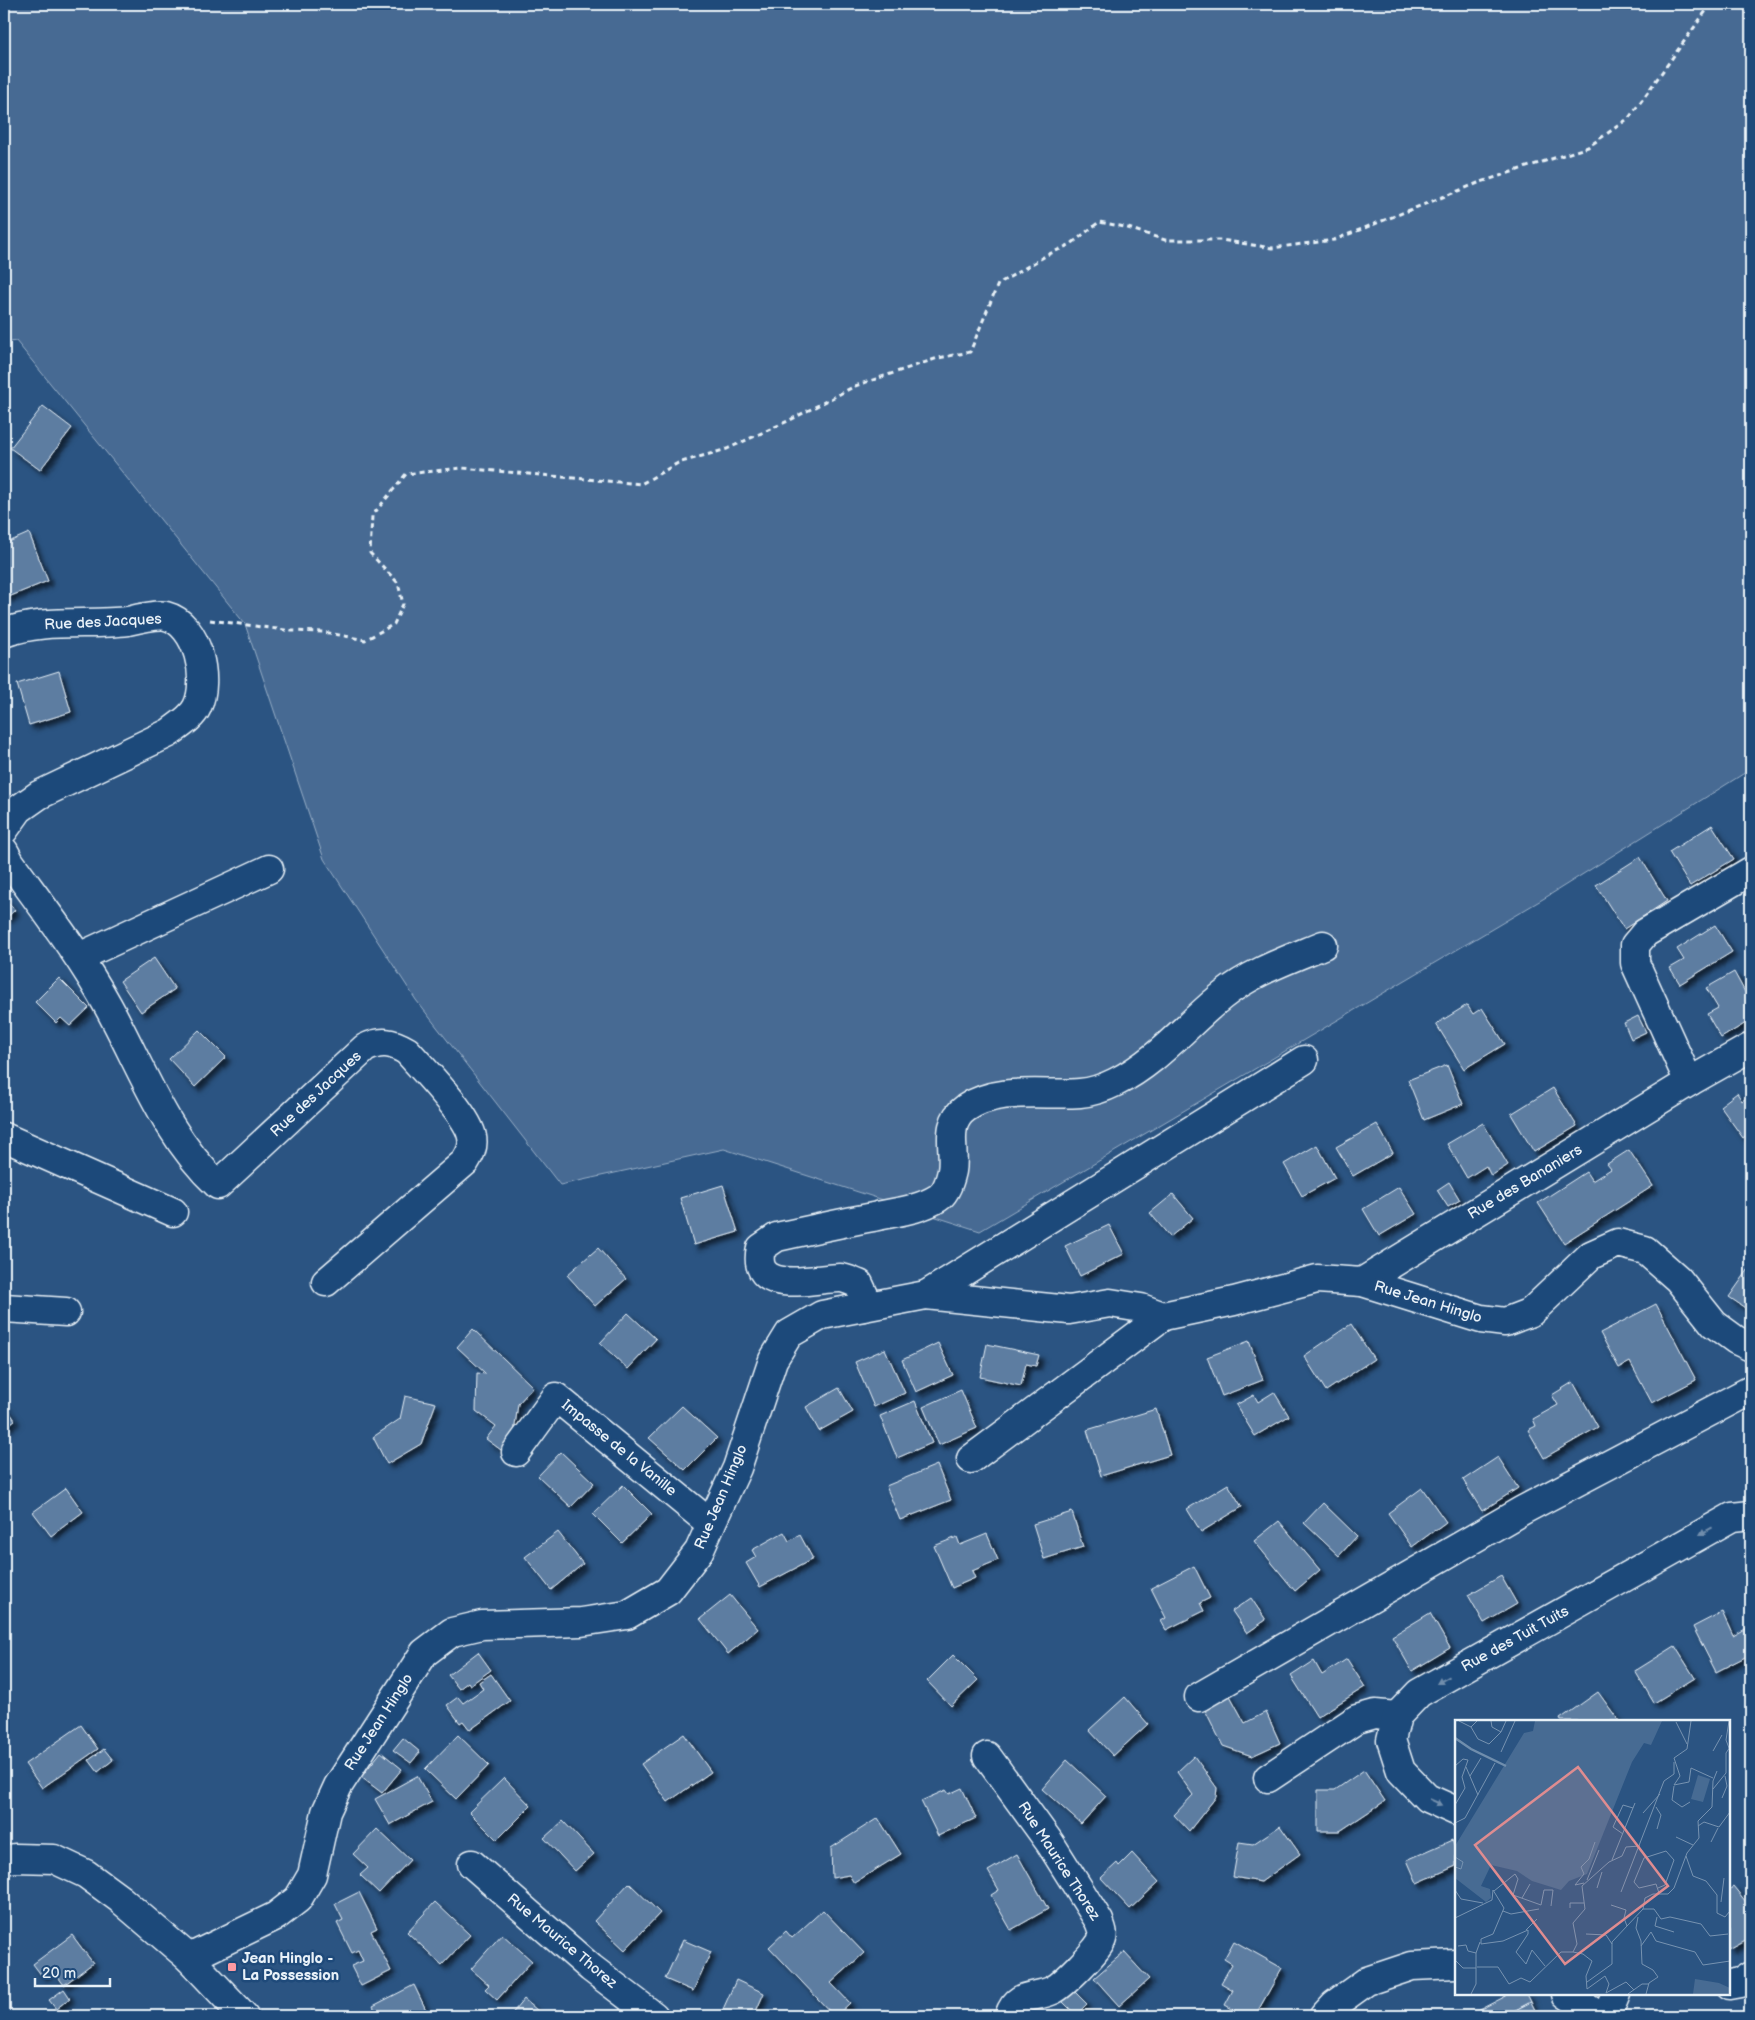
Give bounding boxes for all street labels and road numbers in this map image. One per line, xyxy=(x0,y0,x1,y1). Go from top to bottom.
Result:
street label: Rue des Jacques xyxy=(44,609,163,635)
street label: Rue des Jacques xyxy=(267,1047,366,1141)
street label: Rue des Bananiers xyxy=(1464,1140,1586,1224)
street label: Rue Jean Hinglo xyxy=(1372,1277,1484,1327)
street label: Impasse de la Vanille xyxy=(557,1396,681,1500)
street label: Rue Jean Hinglo xyxy=(690,1442,752,1552)
street label: Rue des Tuit Tuits xyxy=(1458,1601,1573,1676)
street label: Rue Jean Hinglo xyxy=(341,1670,417,1774)
street label: Rue Maurice Thorez xyxy=(1014,1798,1105,1925)
street label: Rue Maurice Thorez xyxy=(503,1889,622,1993)

